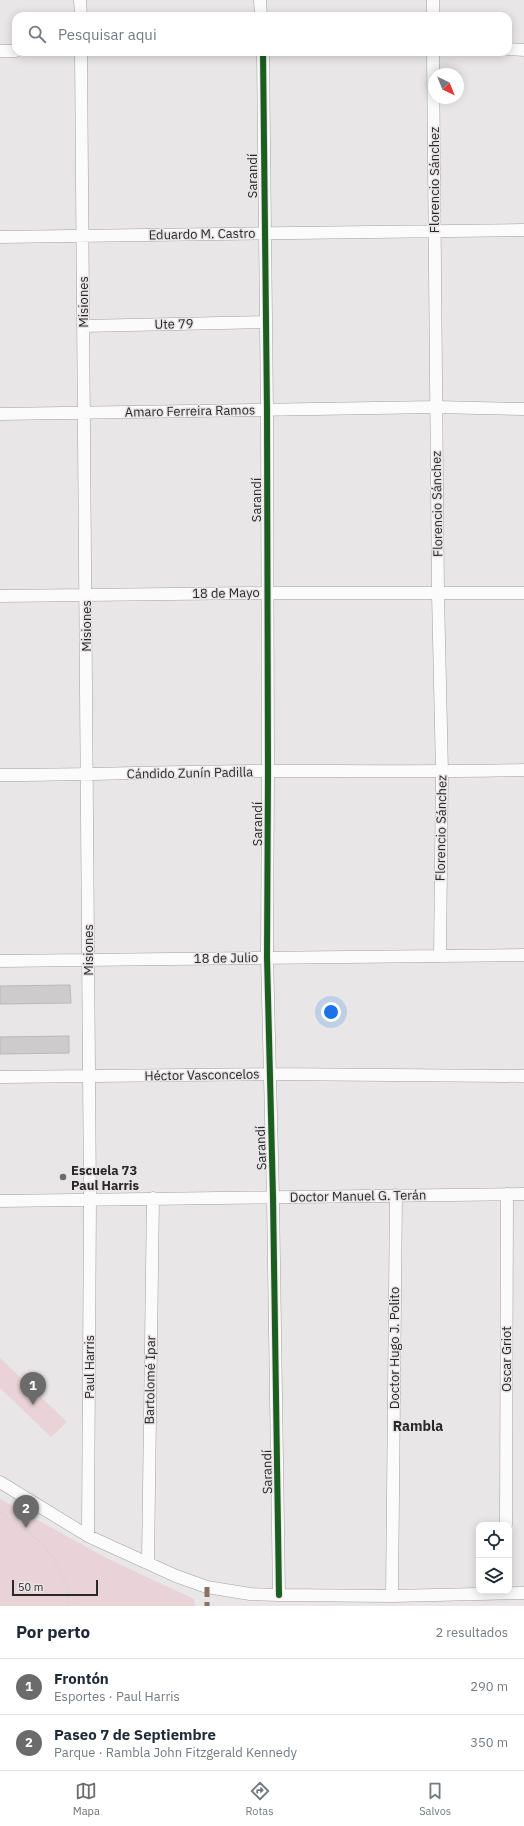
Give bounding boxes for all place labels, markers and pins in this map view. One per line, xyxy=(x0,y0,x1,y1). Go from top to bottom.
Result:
place label: Escuela 73 Paul Harris xyxy=(71,1162,140,1194)
marker: Escuela 73 Paul Harris xyxy=(58,1172,68,1182)
pin: 1 xyxy=(20,1372,46,1405)
pin: 2 xyxy=(13,1495,39,1528)

